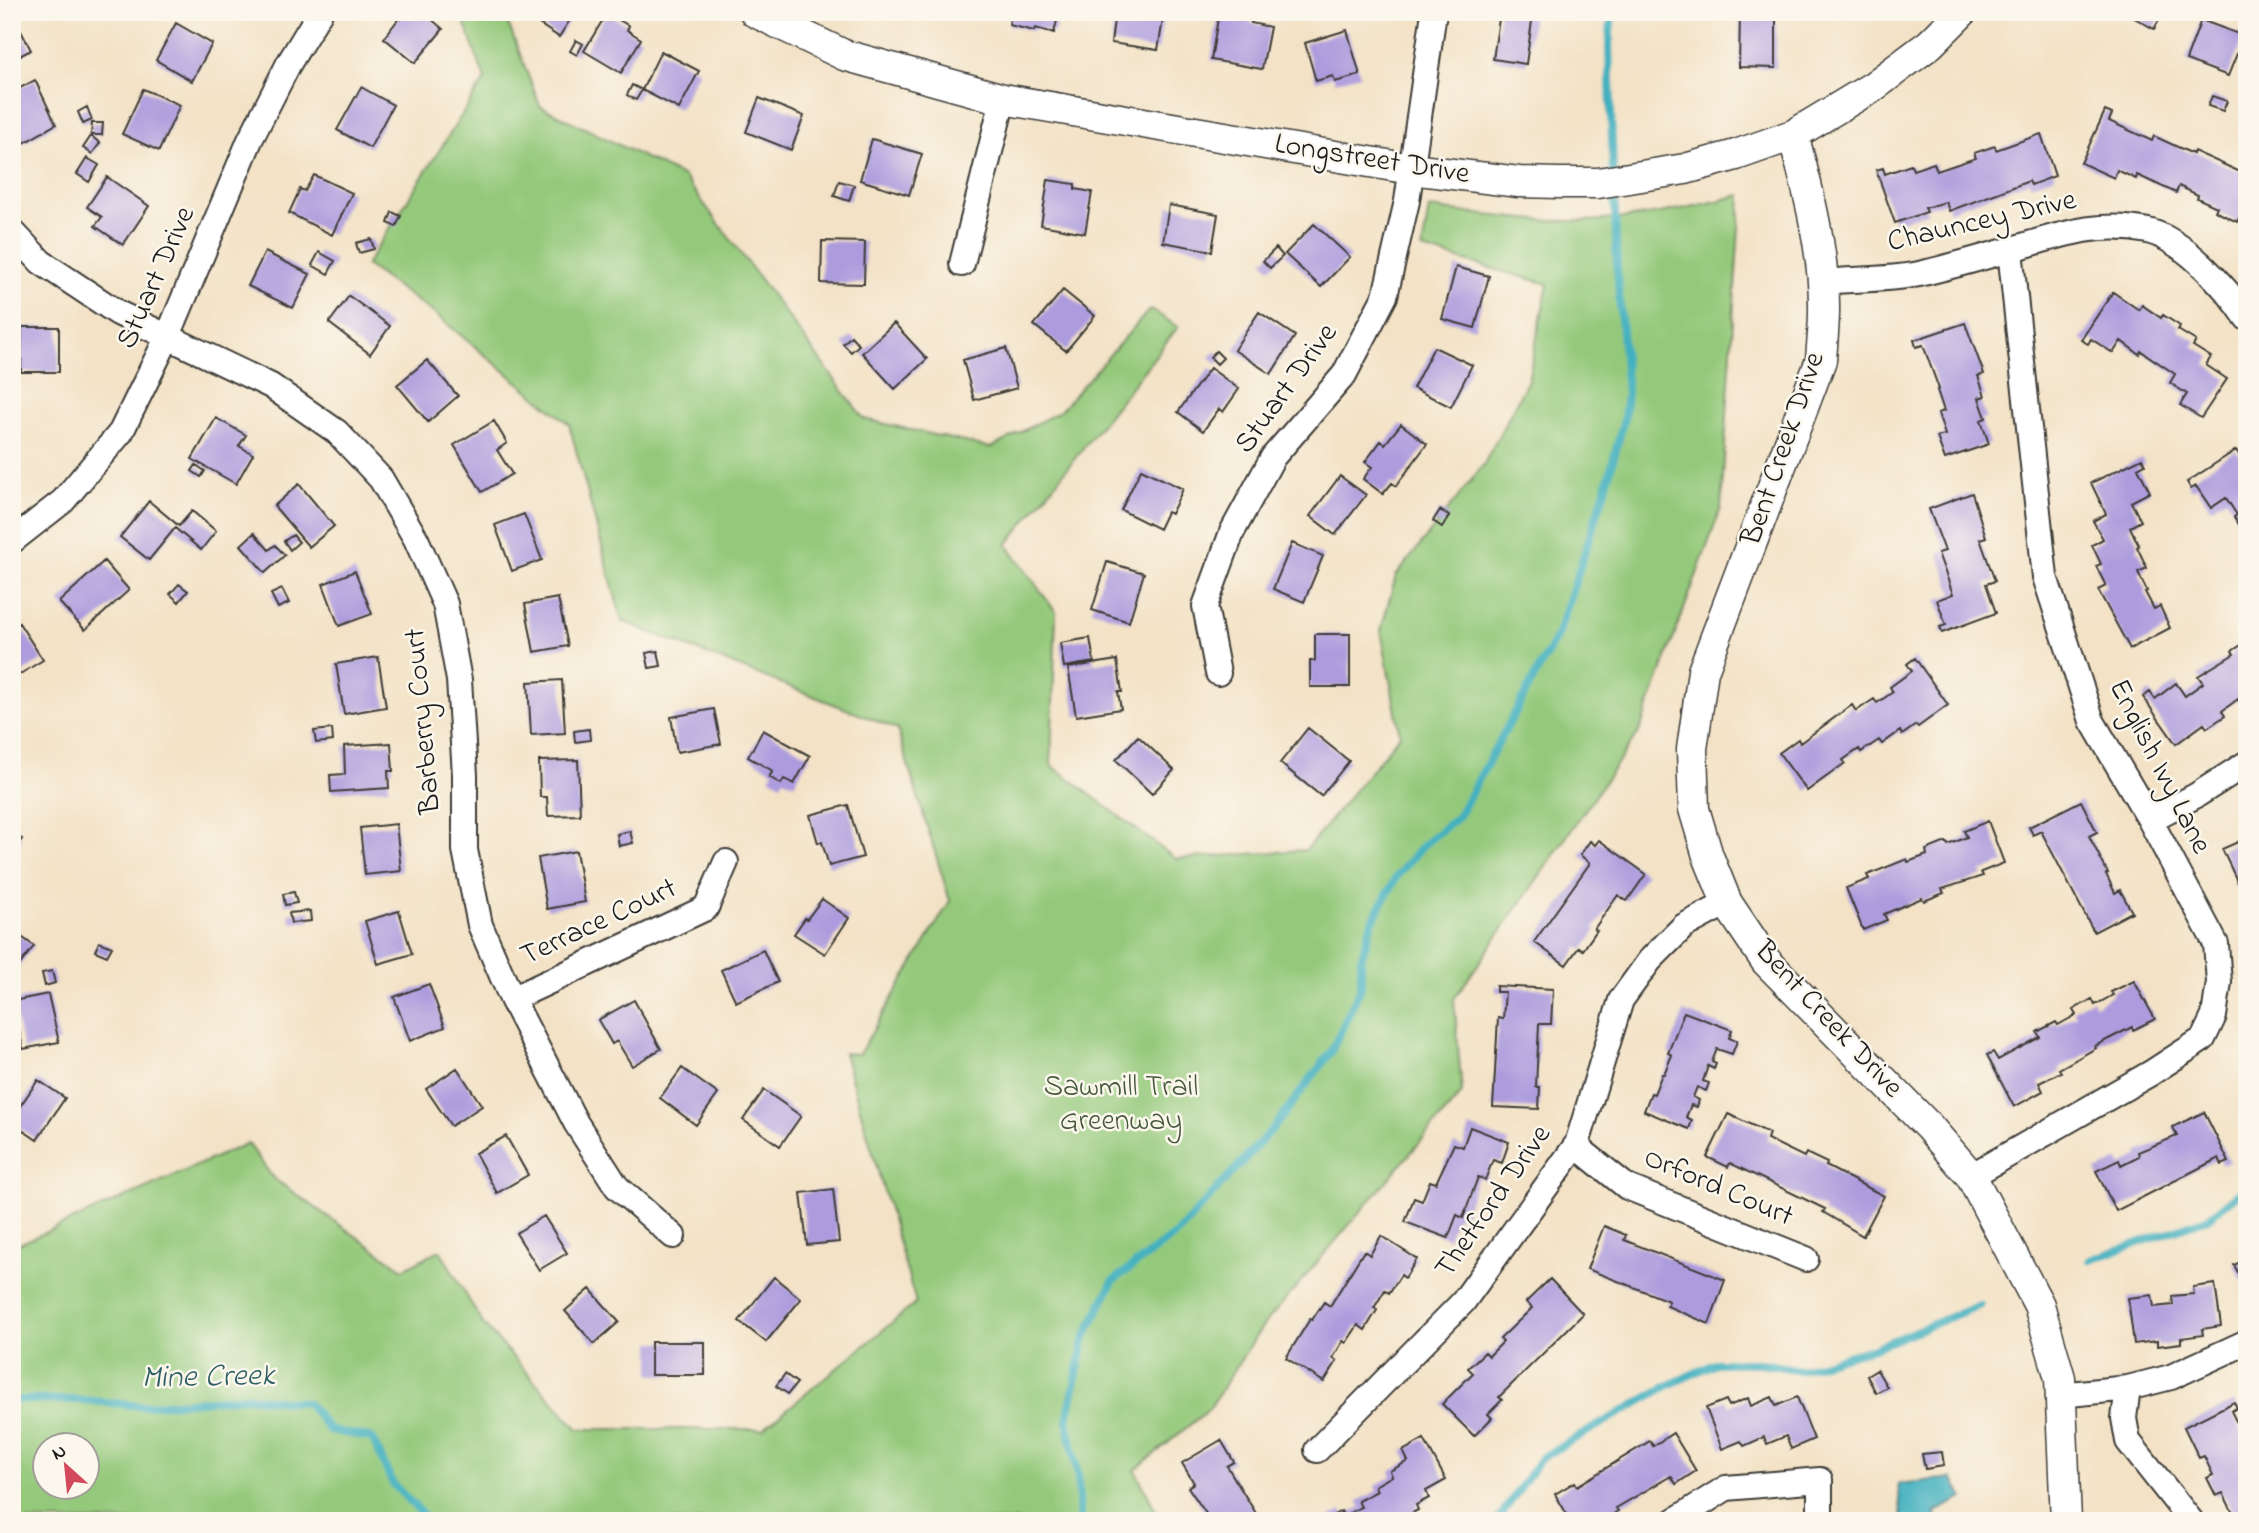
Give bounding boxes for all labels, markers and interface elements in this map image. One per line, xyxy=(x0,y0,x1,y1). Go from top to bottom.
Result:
street label: Longstreet Drive xyxy=(1271,123,1473,197)
street label: Chauncey Drive xyxy=(1883,179,2081,265)
street label: Stuart Drive xyxy=(106,199,208,356)
street label: Stuart Drive xyxy=(1224,314,1350,463)
street label: Bent Creek Drive xyxy=(1730,346,1838,553)
street label: Barberry Court xyxy=(394,626,454,817)
street label: English Ivy Lane xyxy=(2096,672,2222,863)
street label: Terrace Court xyxy=(513,868,685,978)
street label: Bent Creek Drive xyxy=(1742,930,1913,1109)
park label: Sawmill Trail Greenway xyxy=(1044,1066,1198,1144)
street label: Thetford Drive xyxy=(1425,1116,1564,1288)
street label: Orford Court xyxy=(1636,1137,1800,1239)
water label: Mine Creek xyxy=(141,1353,277,1403)
north arrow xyxy=(32,1432,102,1502)
text: N xyxy=(48,1438,71,1468)

